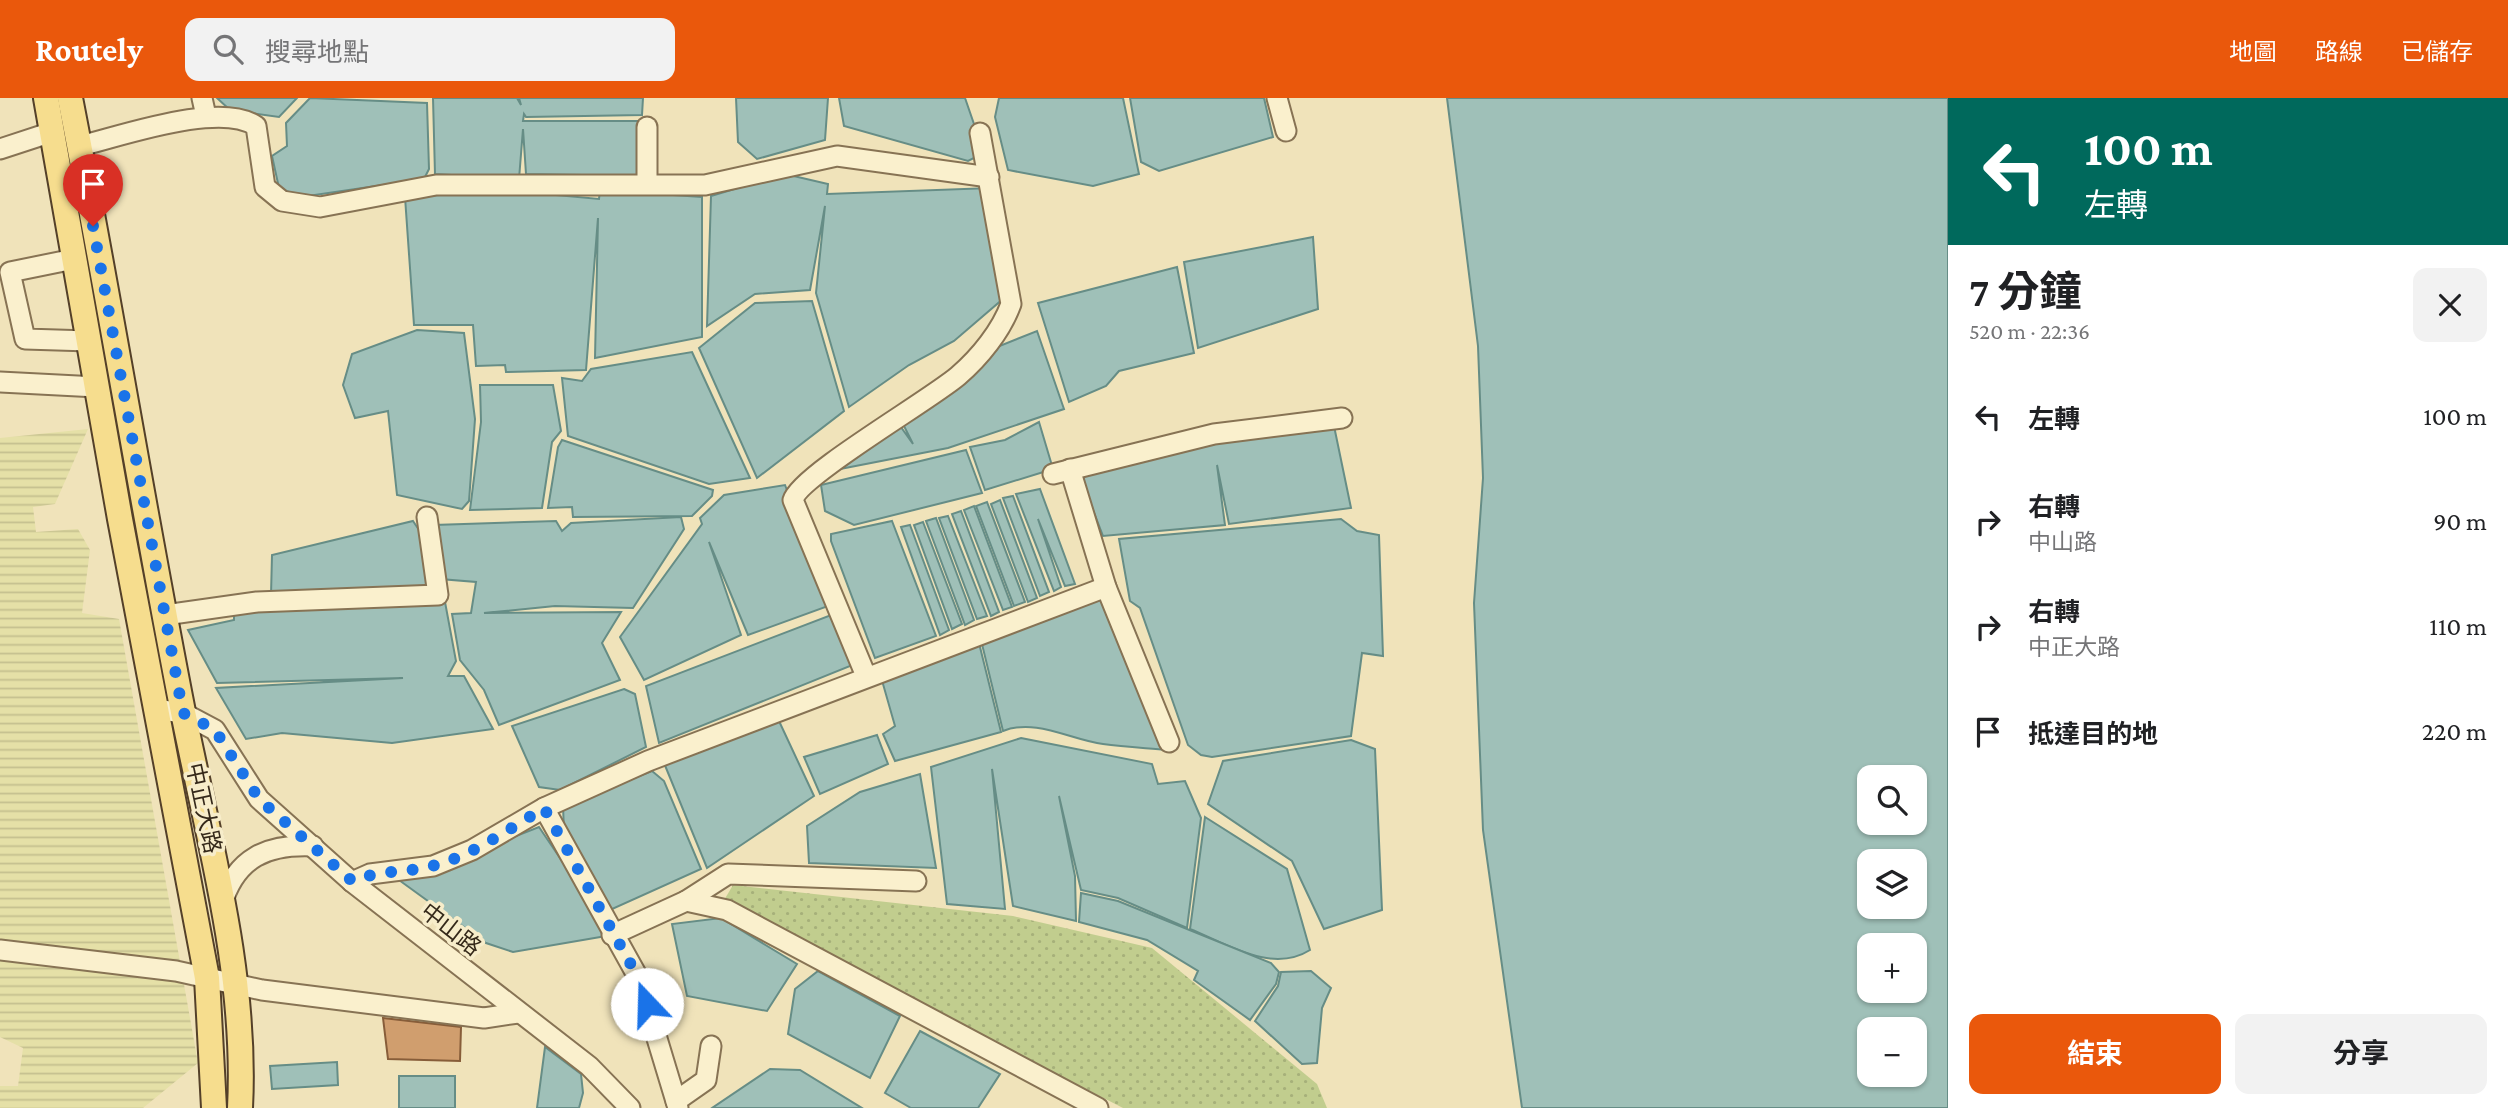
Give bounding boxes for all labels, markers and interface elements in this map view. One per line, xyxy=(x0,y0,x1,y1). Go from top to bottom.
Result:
search box xyxy=(185,18,675,81)
icon: search xyxy=(209,30,247,68)
text: Routely xyxy=(35,31,143,68)
text: 搜尋地點 xyxy=(265,38,369,67)
text: 地圖 xyxy=(2229,38,2277,65)
text: 路線 xyxy=(2315,38,2363,65)
text: 已儲存 xyxy=(2401,38,2473,65)
text: 100 m xyxy=(2084,121,2213,176)
icon: left xyxy=(1969,126,2060,217)
pin xyxy=(63,154,123,226)
icon: arrive xyxy=(74,165,112,203)
text: 左轉 xyxy=(2084,187,2148,223)
text: 7 分鐘 xyxy=(1969,268,2081,315)
button: close xyxy=(2413,268,2487,342)
text: 520 m · 22:36 xyxy=(1969,318,2090,344)
icon: left xyxy=(1969,398,2007,436)
text: 100 m xyxy=(2423,402,2487,431)
text: 左轉 xyxy=(2028,405,2080,434)
text: 右轉 xyxy=(2028,493,2080,522)
icon: right xyxy=(1969,503,2007,541)
text: 90 m xyxy=(2433,507,2487,536)
text: 中山路 xyxy=(2028,529,2097,555)
text: 右轉 xyxy=(2028,598,2080,627)
icon: right xyxy=(1969,608,2007,646)
text: 110 m xyxy=(2429,612,2487,641)
text: 中正大路 xyxy=(2028,634,2120,660)
icon: arrive xyxy=(1969,713,2007,751)
text: 220 m xyxy=(2422,717,2487,746)
text: 抵達目的地 xyxy=(2028,720,2158,749)
street label: 中正大路 xyxy=(182,760,226,856)
map controls xyxy=(1857,765,1927,1087)
button: search xyxy=(1857,765,1927,835)
button: layers xyxy=(1857,849,1927,919)
street label: 中山路 xyxy=(416,898,486,960)
button: + xyxy=(1857,933,1927,1003)
position arrow xyxy=(610,967,684,1041)
button: 結束 xyxy=(1969,1014,2221,1094)
button: 分享 xyxy=(2235,1014,2487,1094)
button: − xyxy=(1857,1017,1927,1087)

